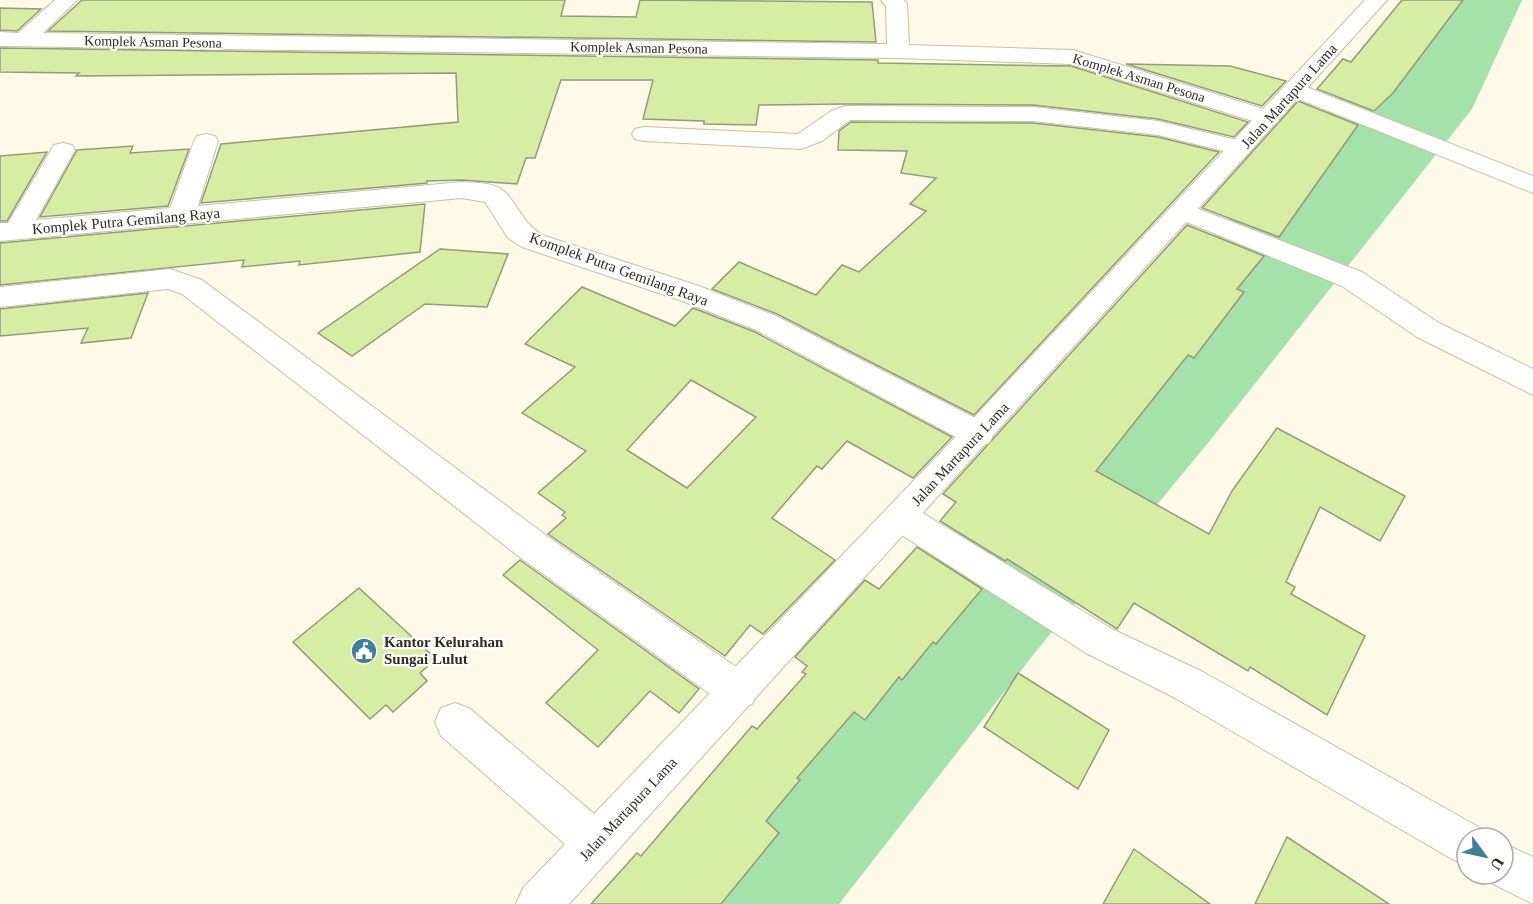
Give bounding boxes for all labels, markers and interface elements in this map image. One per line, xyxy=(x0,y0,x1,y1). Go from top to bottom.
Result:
street label: Komplek Asman Pesona xyxy=(84,33,223,51)
street label: Komplek Asman Pesona xyxy=(570,39,709,57)
street label: Jalan Martapura Lama xyxy=(1238,40,1340,151)
street label: Komplek Asman Pesona xyxy=(1071,51,1208,106)
street label: Komplek Putra Gemilang Raya xyxy=(31,205,221,237)
street label: Komplek Putra Gemilang Raya xyxy=(528,229,711,309)
street label: Jalan Martapura Lama xyxy=(908,399,1012,509)
place label: Kantor Kelurahan Sungai Lulut xyxy=(384,634,504,667)
public building icon: Kantor Kelurahan Sungai Lulut xyxy=(349,636,379,666)
street label: Jalan Martapura Lama xyxy=(576,754,680,864)
north arrow xyxy=(1455,826,1515,886)
text: U xyxy=(1487,854,1507,874)

